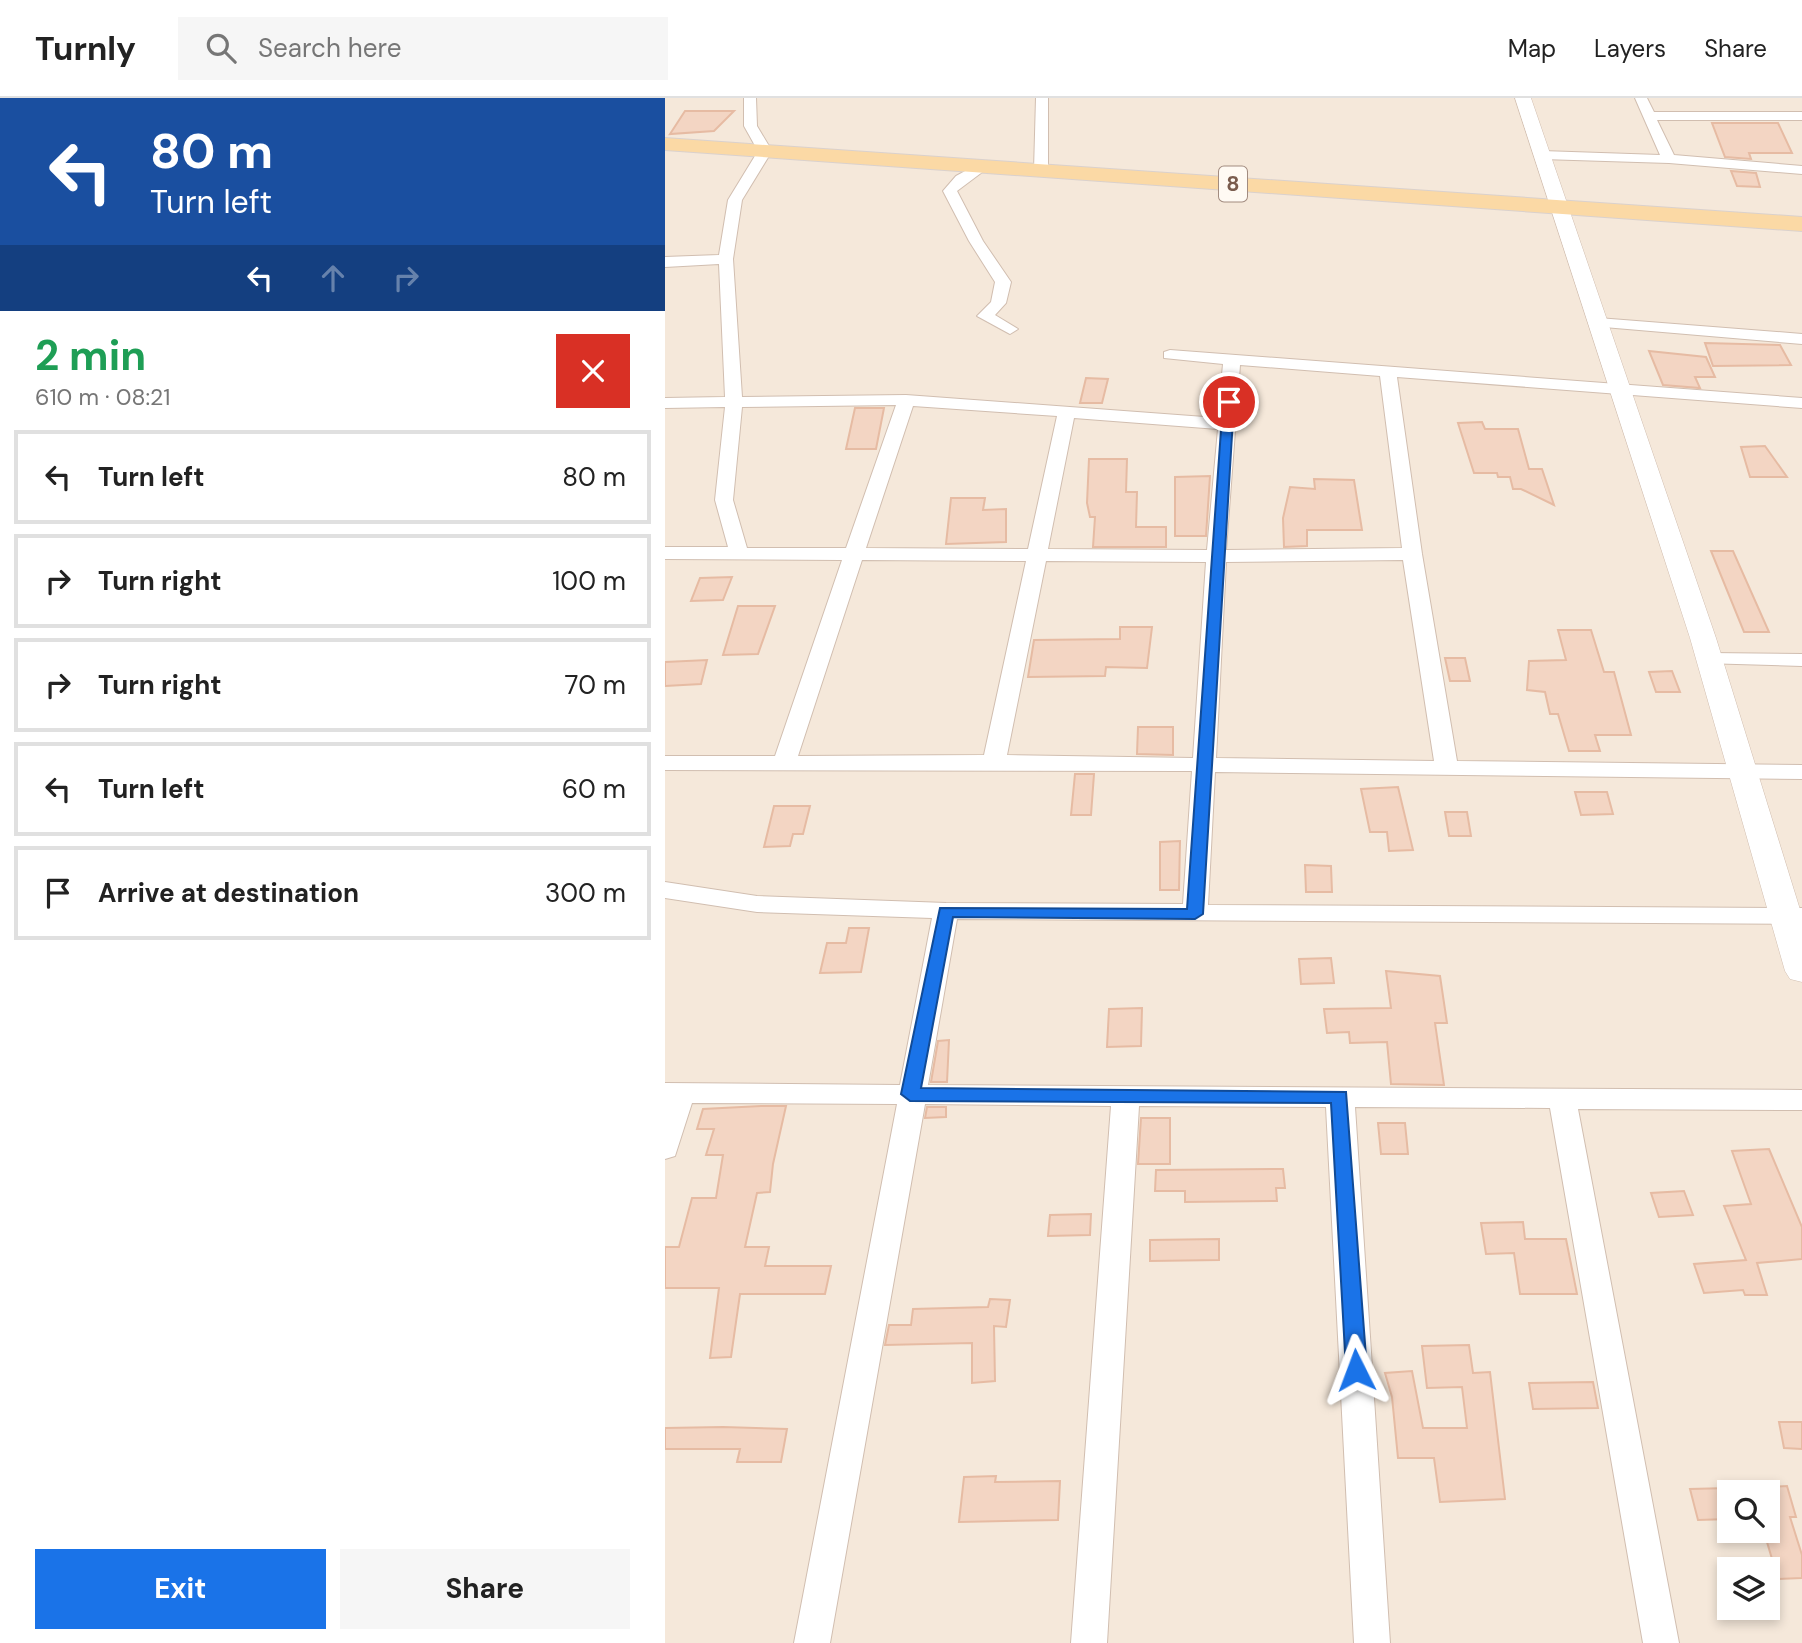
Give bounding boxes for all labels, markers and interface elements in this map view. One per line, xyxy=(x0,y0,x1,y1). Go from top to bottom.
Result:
search box xyxy=(178,17,668,80)
text: Turnly xyxy=(35,27,136,70)
icon: search xyxy=(202,29,240,67)
text: Search here xyxy=(258,31,401,65)
text: Map xyxy=(1508,33,1556,64)
text: Layers xyxy=(1594,33,1666,64)
text: Share xyxy=(1704,33,1767,64)
text: 80 m xyxy=(150,119,273,183)
icon: left xyxy=(35,126,126,217)
road number: 8 xyxy=(1219,166,1247,202)
text: Turn left xyxy=(150,181,272,223)
icon: left xyxy=(241,259,279,297)
icon: ahead xyxy=(314,259,352,297)
icon: right xyxy=(387,259,425,297)
text: 2 min xyxy=(35,328,146,383)
button: close xyxy=(556,334,630,408)
pin xyxy=(1199,372,1259,432)
text: 610 m · 08:21 xyxy=(35,382,171,412)
icon: arrive xyxy=(1210,383,1248,421)
icon: left xyxy=(39,458,77,496)
text: Turn left xyxy=(98,460,205,494)
text: 80 m xyxy=(562,460,626,494)
icon: right xyxy=(39,562,77,600)
text: Turn right xyxy=(98,564,222,598)
text: 100 m xyxy=(552,564,626,598)
icon: right xyxy=(39,666,77,704)
text: Turn right xyxy=(98,668,222,702)
text: 70 m xyxy=(565,668,626,702)
icon: left xyxy=(39,770,77,808)
text: Turn left xyxy=(98,772,205,806)
text: 60 m xyxy=(562,772,626,806)
icon: arrive xyxy=(39,874,77,912)
text: Arrive at destination xyxy=(98,876,359,910)
text: 300 m xyxy=(545,876,626,910)
position arrow xyxy=(1319,1333,1393,1407)
map controls xyxy=(1717,1480,1780,1620)
button: search xyxy=(1717,1480,1780,1543)
button: Exit xyxy=(35,1549,326,1629)
button: Share xyxy=(340,1549,630,1629)
button: layers xyxy=(1717,1557,1780,1620)

